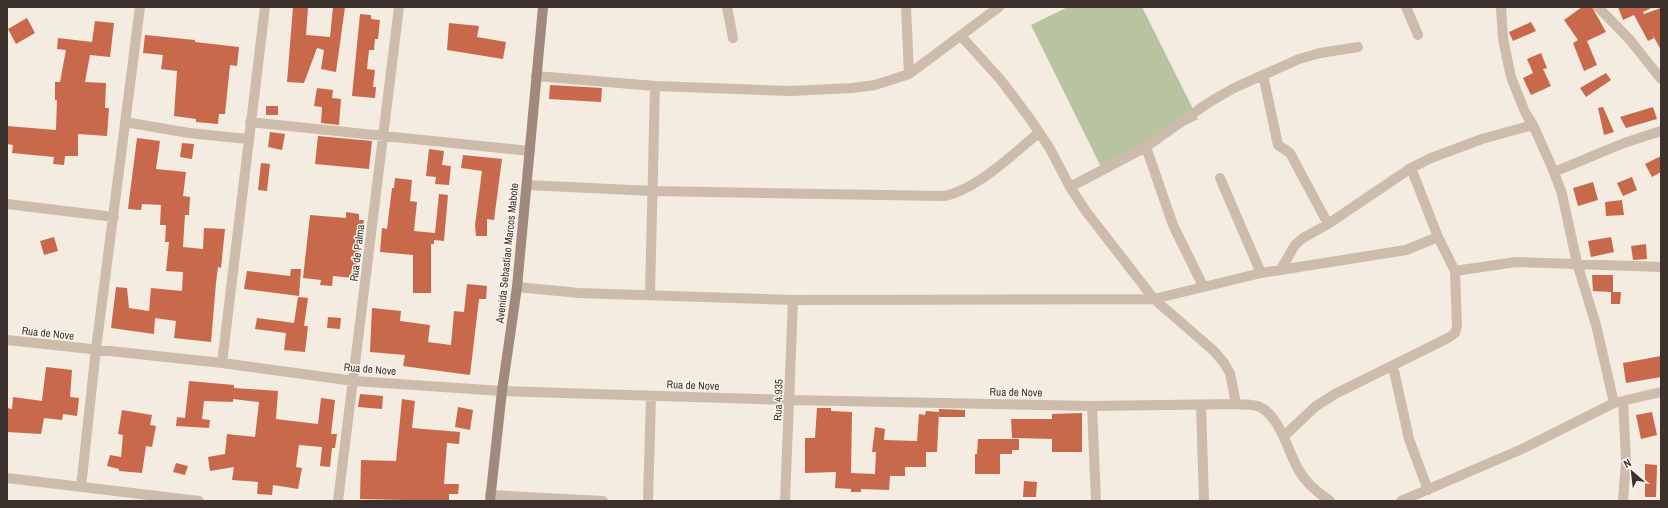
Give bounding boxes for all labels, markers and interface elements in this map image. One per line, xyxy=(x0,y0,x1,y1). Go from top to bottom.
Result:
street label: Avenida Sebastiao Marcos Mabote xyxy=(493,182,521,325)
street label: Rua de Palma xyxy=(347,224,367,282)
street label: Rua de Nove xyxy=(21,323,75,343)
street label: Rua de Nove xyxy=(343,360,397,378)
street label: Rua de Nove xyxy=(666,377,720,393)
street label: Rua 4.935 xyxy=(770,379,786,421)
street label: Rua de Nove xyxy=(990,385,1042,399)
north arrow xyxy=(1612,452,1652,492)
text: N xyxy=(1621,455,1633,471)

